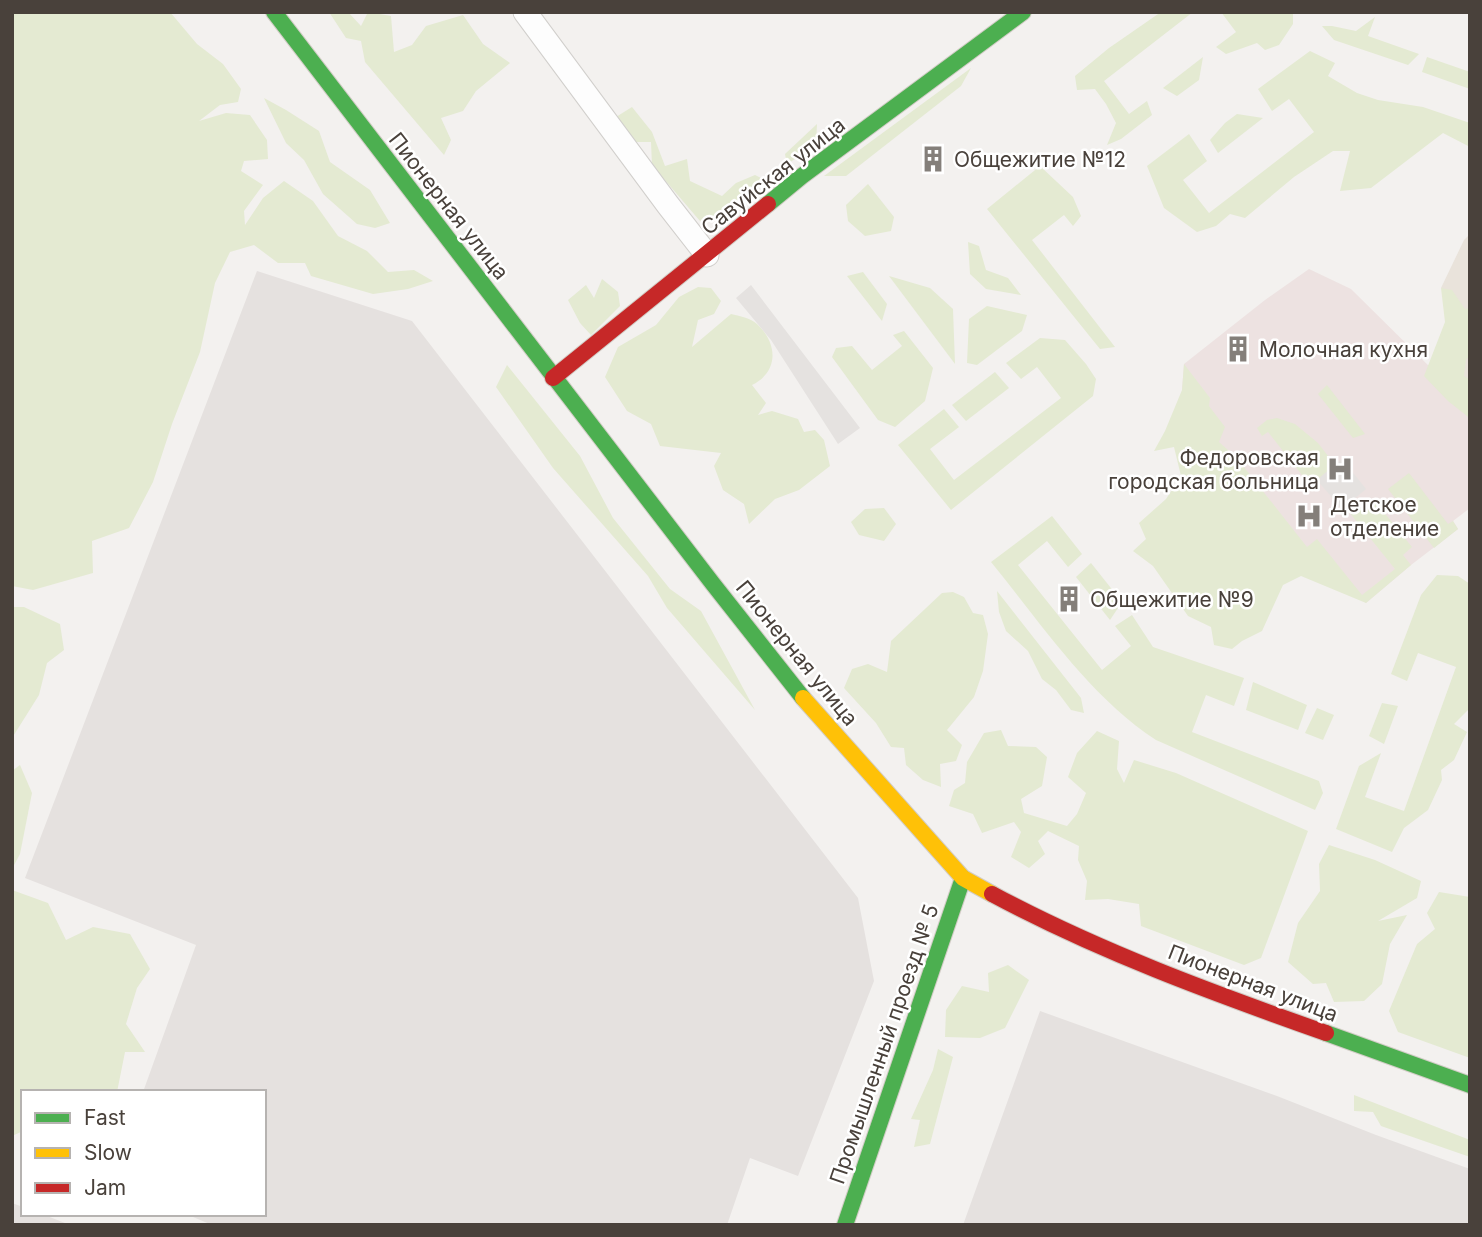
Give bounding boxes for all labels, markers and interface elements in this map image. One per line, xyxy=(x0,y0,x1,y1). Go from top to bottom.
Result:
street label: Савуйская улица xyxy=(696,112,850,240)
street label: Пионерная улица xyxy=(384,128,514,284)
building icon: Общежитие №12 xyxy=(918,144,948,174)
place label: Общежитие №12 xyxy=(954,147,1126,172)
building icon: Молочная кухня xyxy=(1223,334,1253,364)
place label: Молочная кухня xyxy=(1259,337,1428,362)
place label: Федоровская городская больница xyxy=(1108,445,1319,494)
hospital icon: Федоровская городская больница xyxy=(1325,454,1355,484)
place label: Детское отделение xyxy=(1330,492,1439,541)
hospital icon: Детское отделение xyxy=(1294,501,1324,531)
street label: Пионерная улица xyxy=(731,575,863,731)
building icon: Общежитие №9 xyxy=(1054,584,1084,614)
place label: Общежитие №9 xyxy=(1090,587,1254,612)
street label: Промышленный проезд № 5 xyxy=(824,901,944,1187)
street label: Пионерная улица xyxy=(1165,939,1341,1027)
legend xyxy=(21,1090,266,1216)
text: Fast xyxy=(84,1105,126,1130)
text: Slow xyxy=(84,1140,132,1165)
text: Jam xyxy=(84,1175,126,1200)

